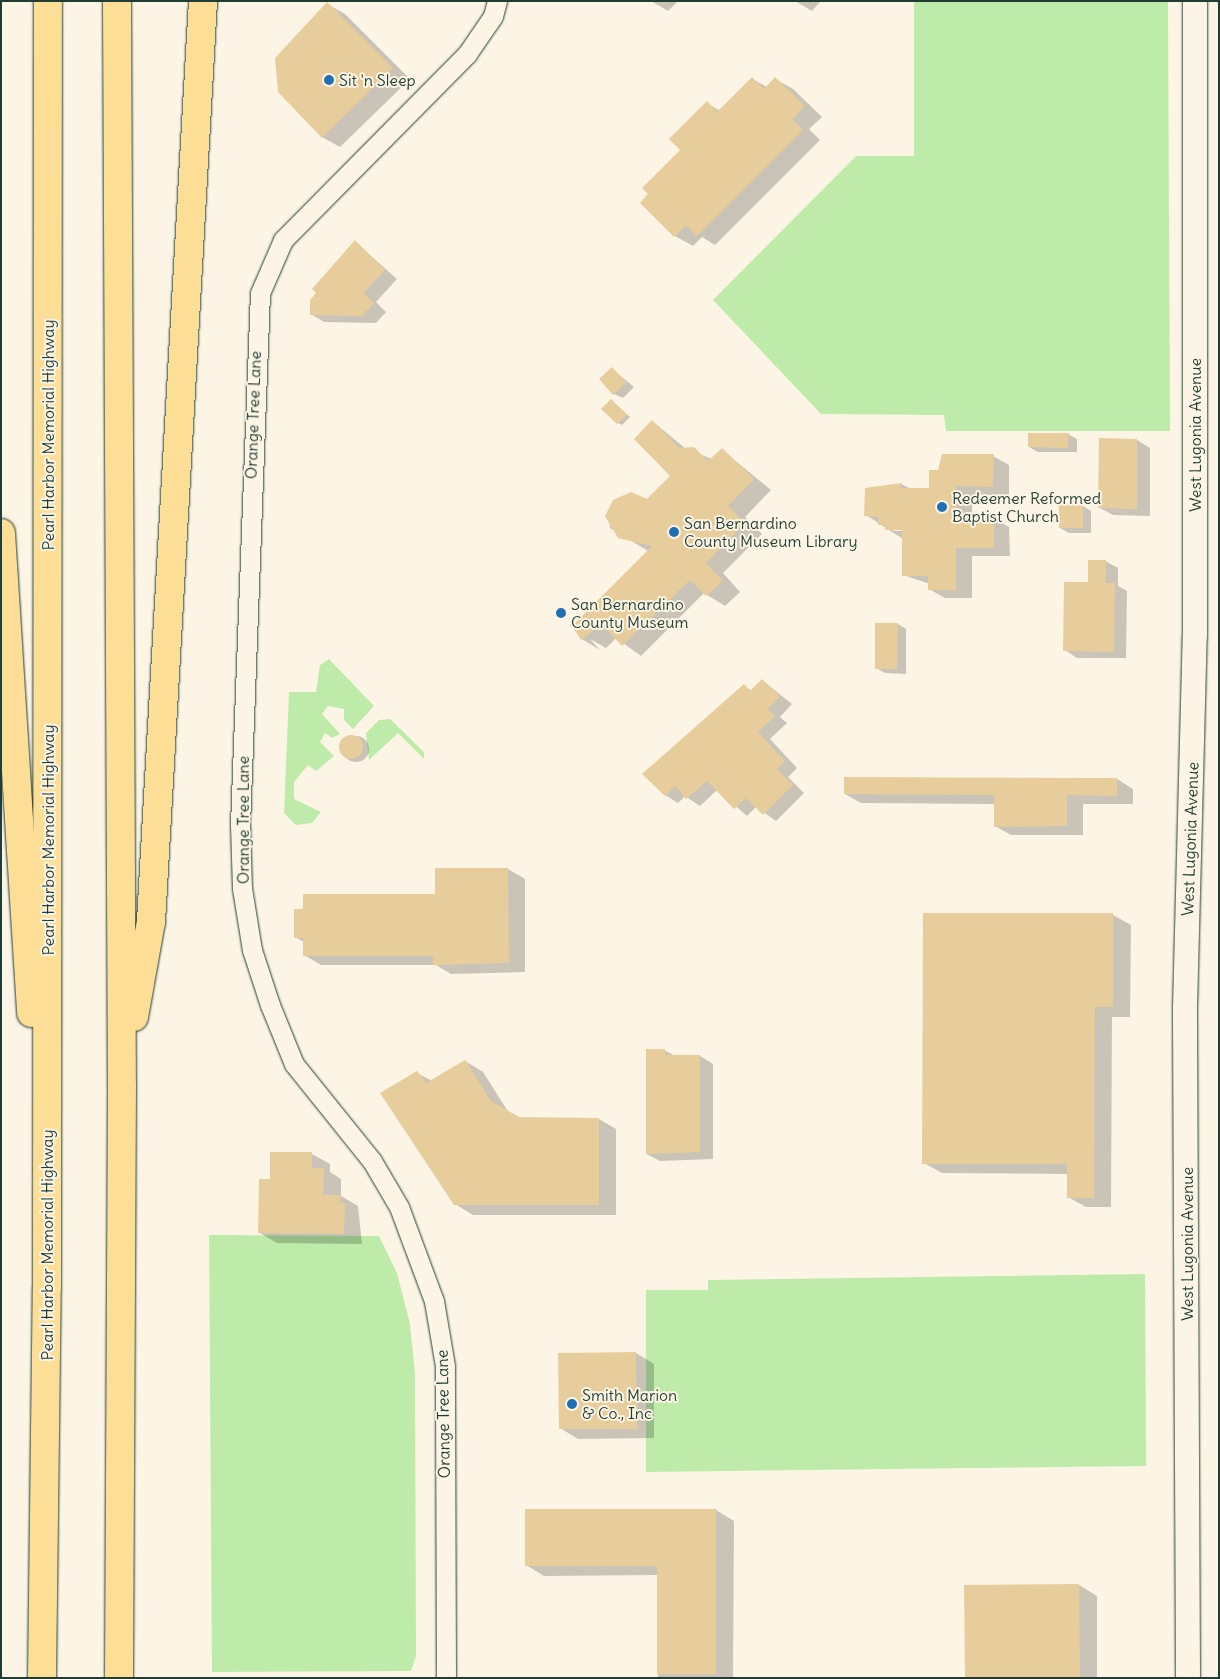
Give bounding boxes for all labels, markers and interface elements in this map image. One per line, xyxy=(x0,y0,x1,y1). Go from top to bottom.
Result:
place label: Sit 'n Sleep xyxy=(339,70,416,90)
marker: Sit 'n Sleep xyxy=(323,74,335,86)
street label: Pearl Harbor Memorial Highway xyxy=(38,320,58,550)
street label: Orange Tree Lane xyxy=(241,350,265,480)
street label: West Lugonia Avenue xyxy=(1185,358,1205,512)
place label: Redeemer Reformed Baptist Church xyxy=(952,488,1101,526)
marker: Redeemer Reformed Baptist Church xyxy=(936,501,948,513)
place label: San Bernardino County Museum Library xyxy=(684,513,858,551)
marker: San Bernardino County Museum Library xyxy=(668,526,680,538)
place label: San Bernardino County Museum xyxy=(571,594,689,632)
marker: San Bernardino County Museum xyxy=(555,607,567,619)
street label: Pearl Harbor Memorial Highway xyxy=(38,725,58,955)
street label: Orange Tree Lane xyxy=(233,756,253,884)
street label: West Lugonia Avenue xyxy=(1178,762,1202,916)
street label: Pearl Harbor Memorial Highway xyxy=(37,1130,57,1360)
street label: West Lugonia Avenue xyxy=(1177,1167,1197,1321)
street label: Orange Tree Lane xyxy=(432,1350,454,1478)
place label: Smith Marion & Co., Inc xyxy=(582,1385,677,1423)
marker: Smith Marion & Co., Inc xyxy=(566,1398,578,1410)

